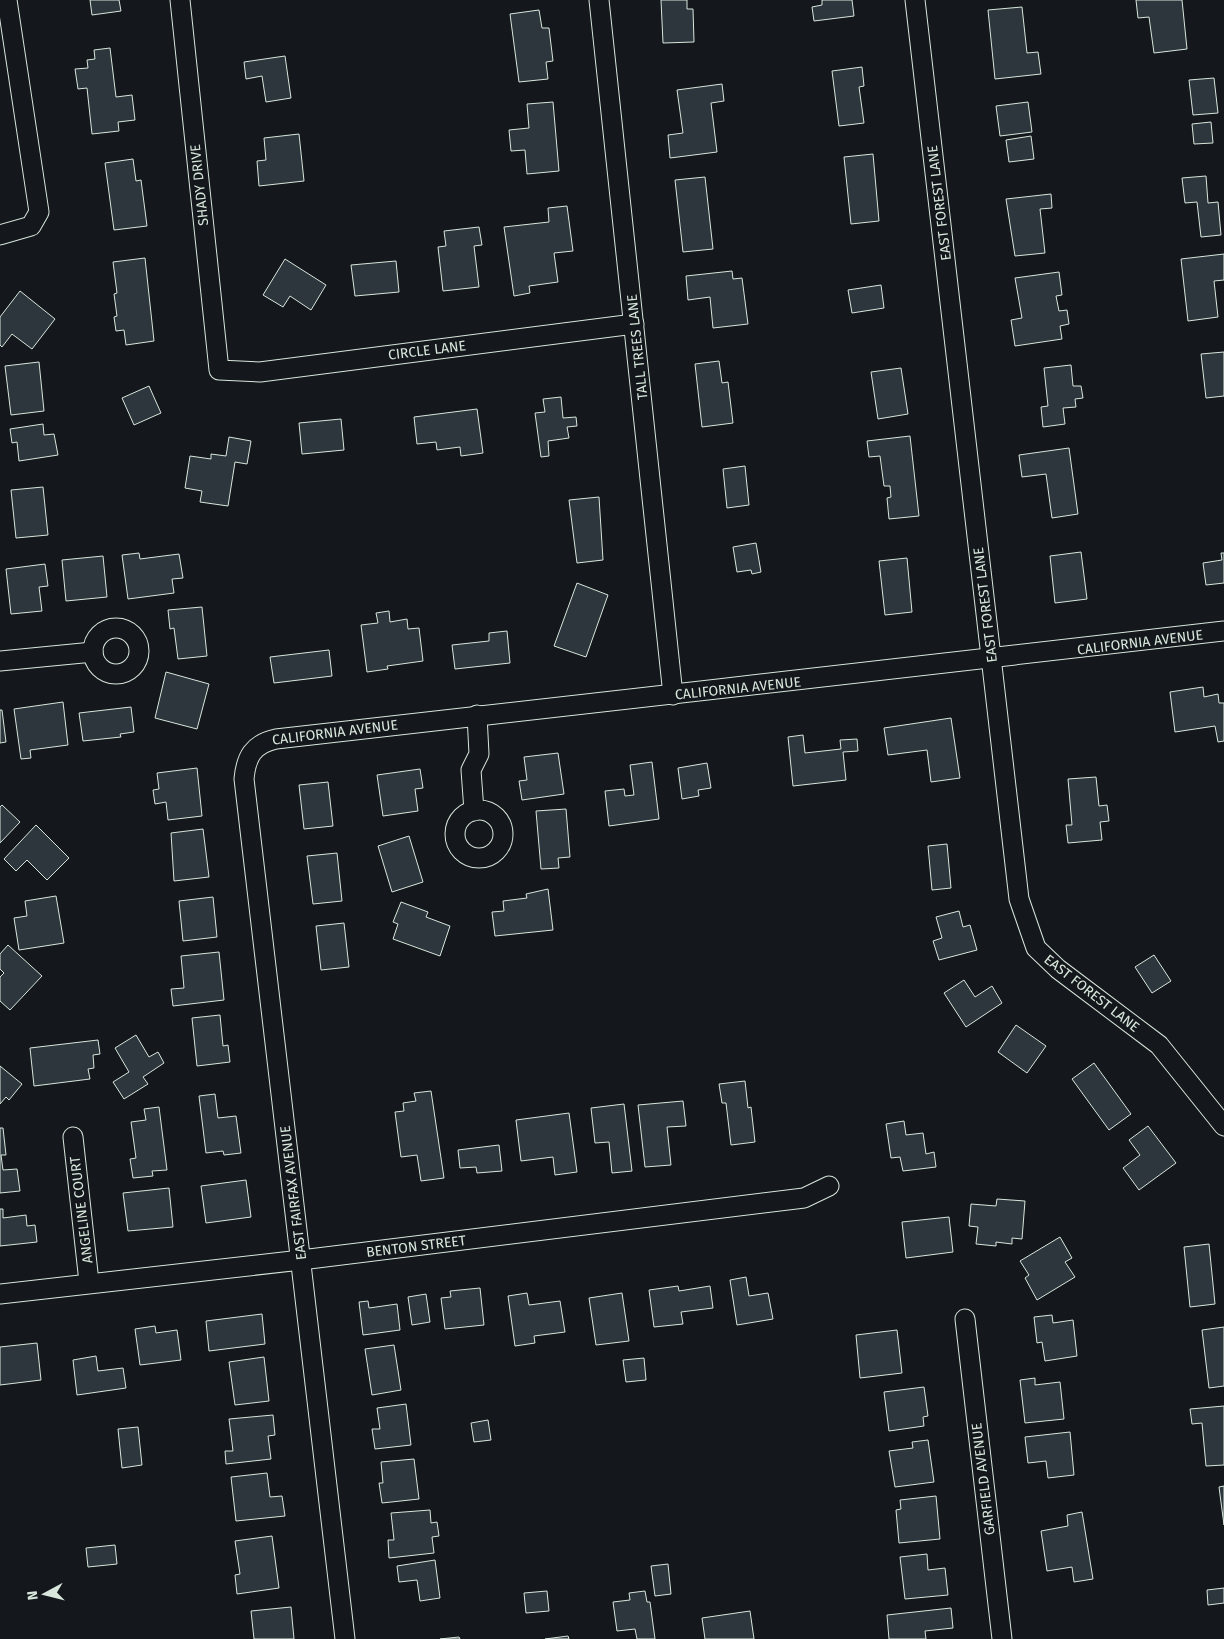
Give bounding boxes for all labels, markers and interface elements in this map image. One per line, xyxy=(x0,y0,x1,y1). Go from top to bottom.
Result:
street label: SHADY DRIVE xyxy=(187,143,212,227)
street label: EAST FOREST LANE xyxy=(924,144,955,262)
street label: TALL TREES LANE xyxy=(623,293,651,401)
street label: CIRCLE LANE xyxy=(387,337,467,364)
street label: EAST FOREST LANE xyxy=(970,546,1001,664)
street label: CALIFORNIA AVENUE xyxy=(1076,626,1204,659)
street label: CALIFORNIA AVENUE xyxy=(674,673,802,704)
street label: CALIFORNIA AVENUE xyxy=(271,716,399,749)
street label: EAST FOREST LANE xyxy=(1041,951,1143,1036)
street label: EAST FAIRFAX AVENUE xyxy=(277,1125,310,1261)
street label: ANGELINE COURT xyxy=(66,1155,96,1264)
street label: BENTON STREET xyxy=(365,1232,468,1261)
street label: GARFIELD AVENUE xyxy=(968,1422,999,1536)
north arrow xyxy=(20,1569,70,1619)
text: N xyxy=(24,1590,42,1601)

